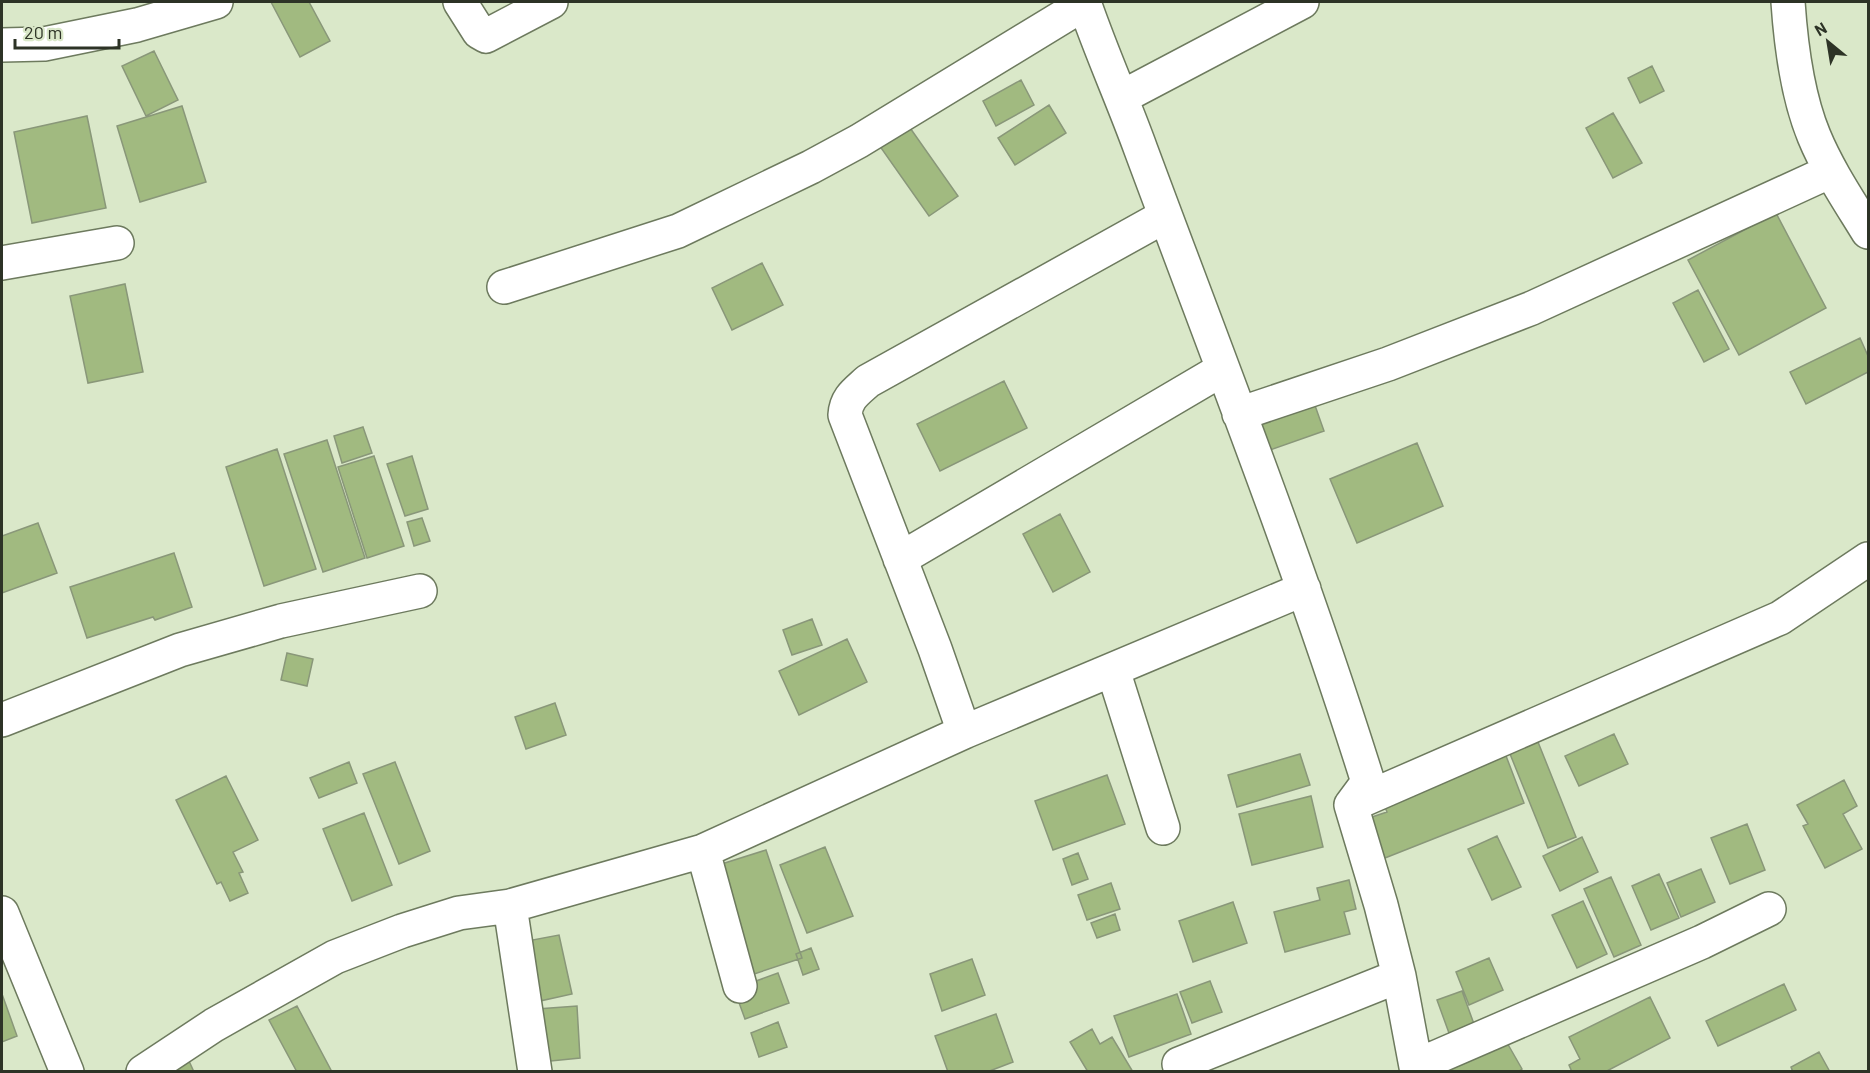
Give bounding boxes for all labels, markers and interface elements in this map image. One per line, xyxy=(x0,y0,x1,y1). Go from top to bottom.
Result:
scale bar xyxy=(15,12,118,50)
north arrow xyxy=(1798,12,1858,72)
text: N xyxy=(1811,18,1830,39)
text: 20 m xyxy=(24,21,62,43)

